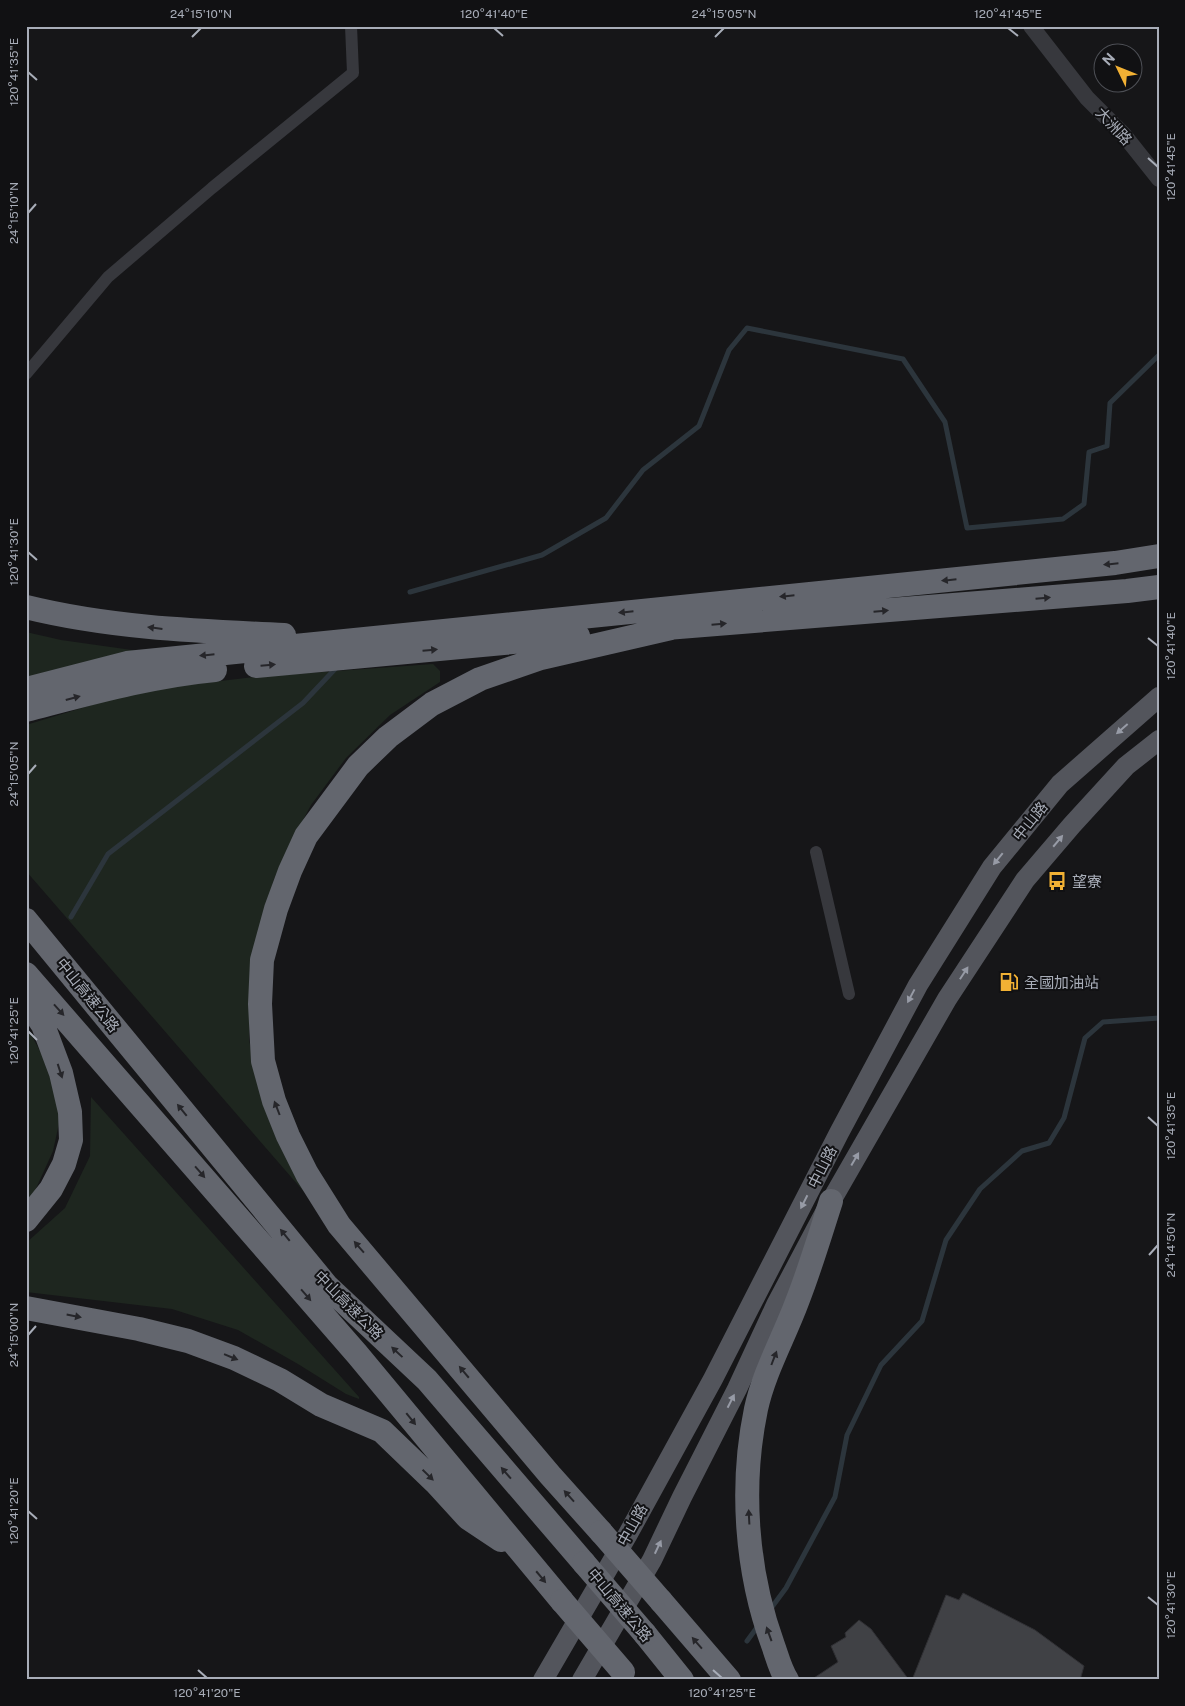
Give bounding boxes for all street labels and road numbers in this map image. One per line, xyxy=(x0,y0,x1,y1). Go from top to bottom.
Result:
street label: 大洲路 xyxy=(1092,104,1136,148)
street label: 中山路 xyxy=(1009,798,1051,844)
street label: 中山高速公路 xyxy=(53,955,123,1035)
street label: 中山路 xyxy=(804,1143,840,1191)
street label: 中山高速公路 xyxy=(311,1267,387,1343)
street label: 中山路 xyxy=(614,1501,650,1549)
street label: 中山高速公路 xyxy=(585,1565,655,1645)

